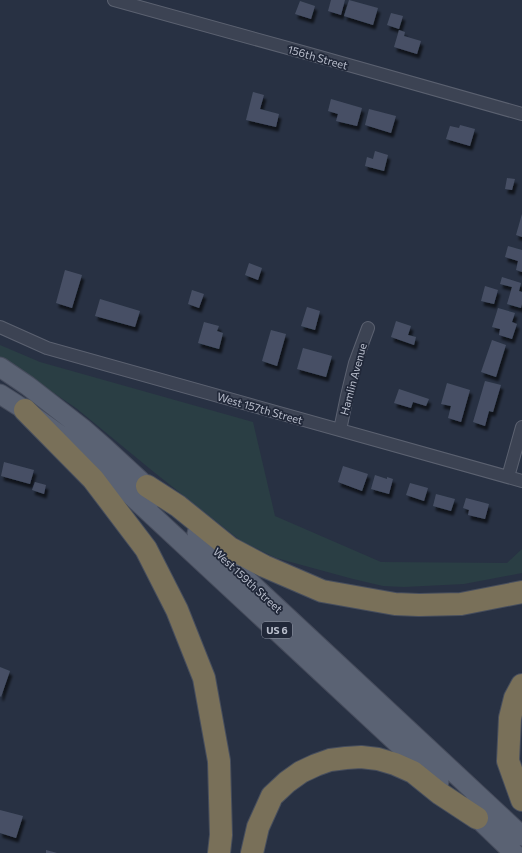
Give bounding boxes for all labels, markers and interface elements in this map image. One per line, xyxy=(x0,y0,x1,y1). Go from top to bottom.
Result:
street label: 156th Street xyxy=(287,42,350,72)
street label: Hamlin Avenue xyxy=(337,341,369,417)
street label: West 157th Street xyxy=(216,390,305,427)
street label: West 159th Street xyxy=(211,545,286,616)
road number: US 6 xyxy=(262,622,292,638)

